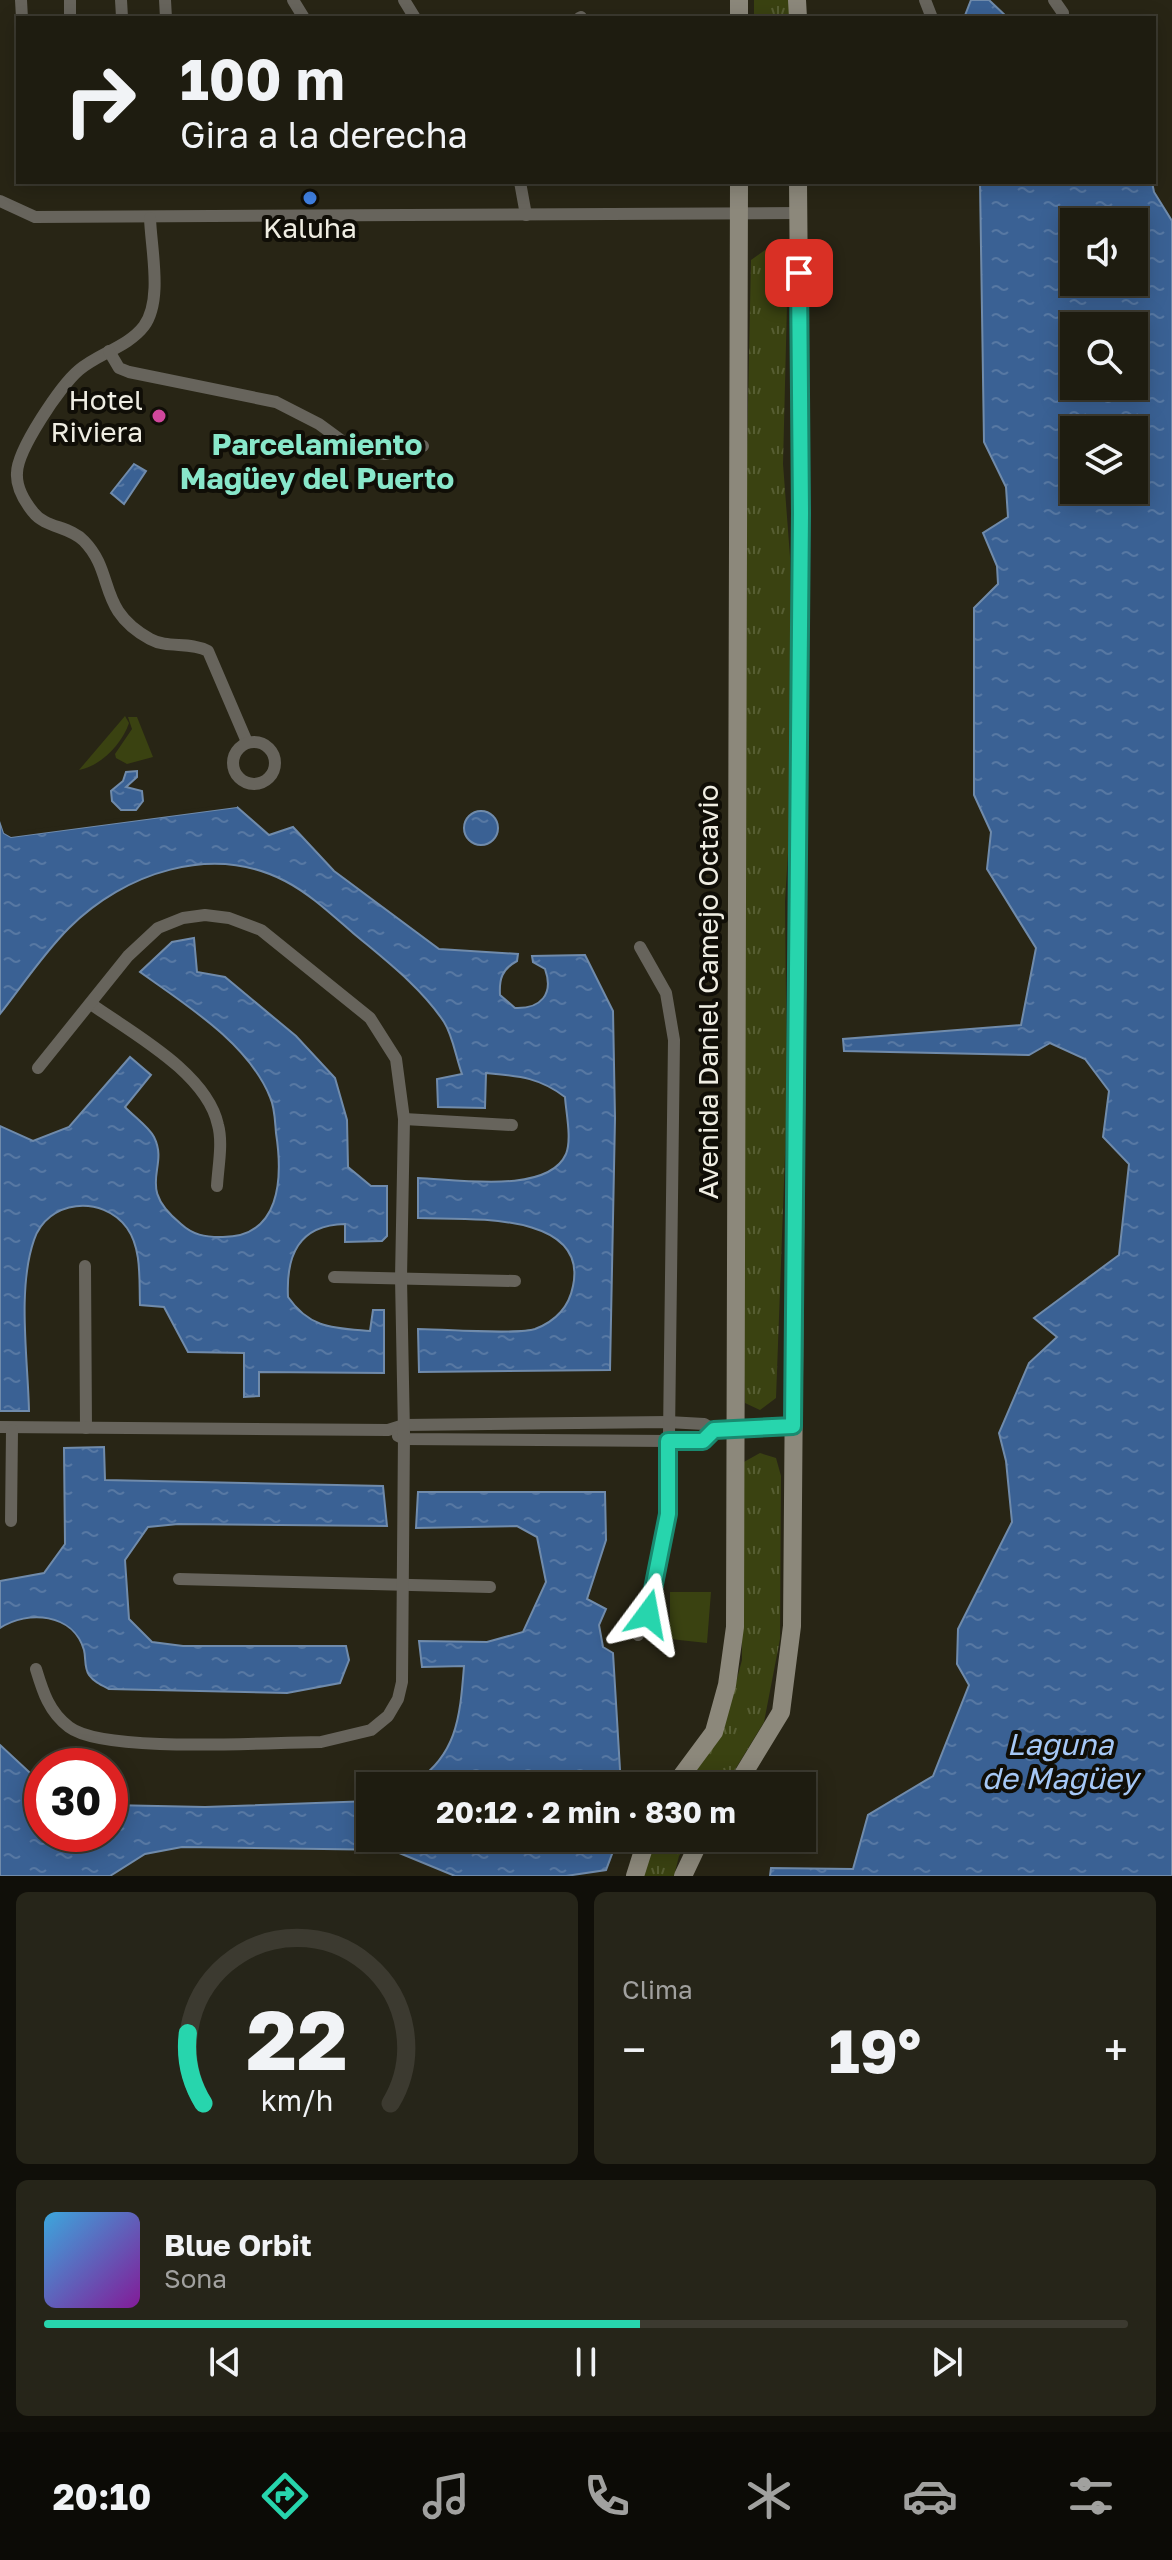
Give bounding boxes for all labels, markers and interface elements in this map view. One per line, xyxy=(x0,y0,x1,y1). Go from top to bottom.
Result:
text: 100 m xyxy=(180,45,345,112)
icon: right xyxy=(48,48,152,152)
text: Gira a la derecha xyxy=(180,113,468,156)
marker: Kaluha xyxy=(301,189,319,207)
map controls xyxy=(1060,208,1148,504)
button: sound xyxy=(1060,208,1148,296)
place label: Kaluha xyxy=(263,211,357,244)
pin xyxy=(765,239,833,307)
icon: arrive xyxy=(777,251,821,295)
button: search xyxy=(1060,312,1148,400)
place label: Hotel Riviera xyxy=(51,383,143,448)
marker: Hotel Riviera xyxy=(150,407,168,425)
button: layers xyxy=(1060,416,1148,504)
district label: Parcelamiento Magüey del Puerto xyxy=(180,426,454,496)
street label: Avenida Daniel Camejo Octavio xyxy=(691,784,724,1200)
position arrow xyxy=(606,1572,690,1656)
water label: Laguna de Magüey xyxy=(982,1726,1142,1796)
speed limit sign: 30 xyxy=(24,1748,128,1852)
text: 20:12 · 2 min · 830 m xyxy=(436,1794,736,1830)
text: Clima xyxy=(622,1974,693,2005)
text: 22 xyxy=(246,1988,348,2088)
text: 19° xyxy=(829,2014,921,2086)
text: − xyxy=(622,2023,646,2076)
text: + xyxy=(1104,2023,1128,2076)
text: km/h xyxy=(261,2083,333,2117)
text: Blue Orbit xyxy=(164,2227,312,2263)
text: Sona xyxy=(164,2263,227,2294)
icon: previous xyxy=(203,2340,247,2384)
icon: pause xyxy=(564,2340,608,2384)
icon: next xyxy=(925,2340,969,2384)
icon: directions xyxy=(257,2468,313,2524)
icon: music xyxy=(418,2468,474,2524)
icon: phone xyxy=(579,2468,635,2524)
icon: climate xyxy=(741,2468,797,2524)
icon: car xyxy=(902,2468,958,2524)
icon: filters xyxy=(1063,2468,1119,2524)
text: 20:10 xyxy=(53,2475,151,2518)

